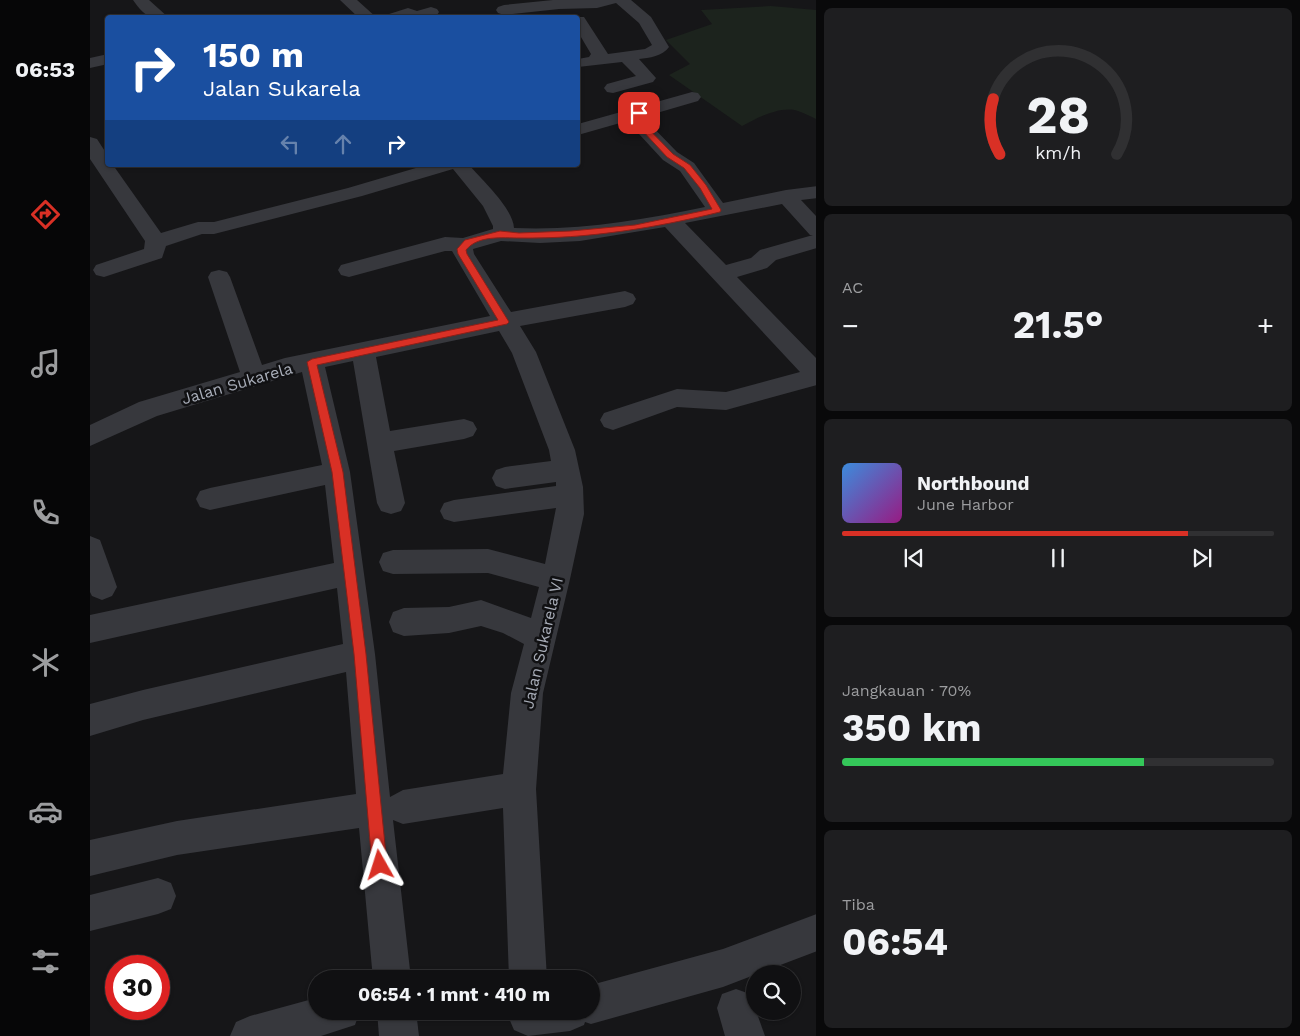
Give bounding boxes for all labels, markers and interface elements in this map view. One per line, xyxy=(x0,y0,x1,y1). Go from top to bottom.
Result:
text: 150 m xyxy=(203,34,304,76)
icon: right xyxy=(120,35,185,100)
text: 06:53 xyxy=(15,57,75,82)
text: Jalan Sukarela xyxy=(203,76,361,101)
text: 28 xyxy=(1026,85,1090,146)
pin xyxy=(618,92,660,134)
icon: arrive xyxy=(625,99,653,127)
icon: left xyxy=(276,130,304,158)
icon: ahead xyxy=(329,130,357,158)
icon: right xyxy=(382,130,410,158)
text: km/h xyxy=(1035,142,1081,163)
icon: directions xyxy=(28,197,63,232)
text: AC xyxy=(842,278,863,297)
text: 21.5° xyxy=(1012,303,1104,347)
text: − xyxy=(842,309,859,342)
text: + xyxy=(1257,309,1274,342)
icon: music xyxy=(28,346,63,381)
street label: Jalan Sukarela xyxy=(179,359,295,408)
text: Northbound xyxy=(917,472,1029,495)
icon: phone xyxy=(28,495,63,530)
text: June Harbor xyxy=(917,495,1014,514)
icon: previous xyxy=(900,544,928,572)
icon: pause xyxy=(1044,544,1072,572)
icon: next xyxy=(1188,544,1216,572)
street label: Jalan Sukarela VI xyxy=(518,576,567,711)
icon: climate xyxy=(28,645,63,680)
text: Jangkauan · 70% xyxy=(842,681,971,700)
text: 350 km xyxy=(842,706,981,750)
icon: car xyxy=(28,794,63,829)
position arrow xyxy=(353,838,405,890)
text: Tiba xyxy=(842,895,875,914)
text: 06:54 xyxy=(842,920,948,964)
icon: filters xyxy=(28,944,63,979)
speed limit sign: 30 xyxy=(105,955,170,1020)
map controls xyxy=(746,965,801,1020)
button: search xyxy=(746,965,801,1020)
text: 06:54 · 1 mnt · 410 m xyxy=(358,983,550,1006)

